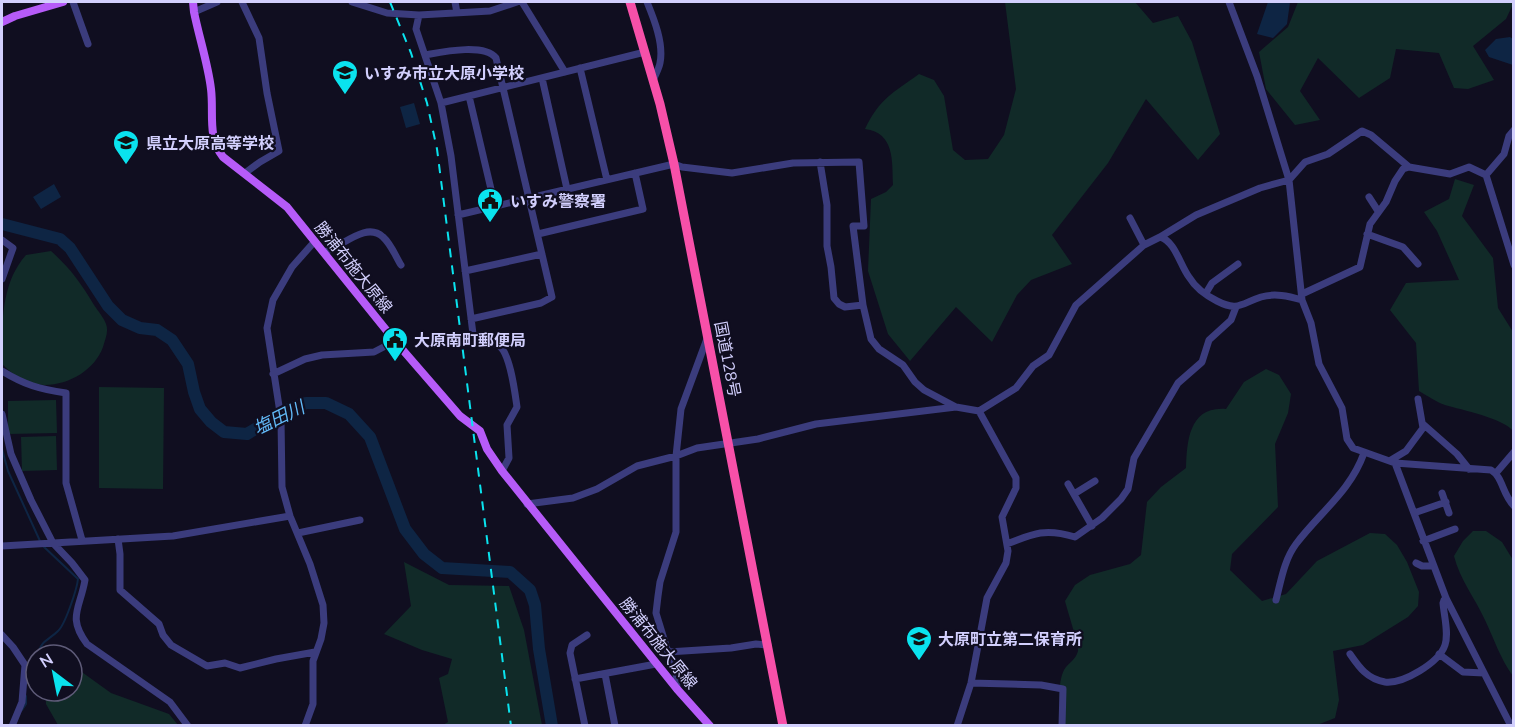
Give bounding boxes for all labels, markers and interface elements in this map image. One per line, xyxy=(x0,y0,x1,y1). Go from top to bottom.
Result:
school or university icon: いすみ市立大原小学校 xyxy=(330,58,360,96)
place label: いすみ市立大原小学校 xyxy=(364,63,524,85)
school or university icon: 県立大原高等学校 xyxy=(111,128,141,166)
place label: 県立大原高等学校 xyxy=(146,133,274,155)
public building icon: いすみ警察署 xyxy=(475,186,505,224)
place label: いすみ警察署 xyxy=(510,191,606,213)
street label: 勝浦布施大原線 xyxy=(309,217,397,318)
street label: 国道128号 xyxy=(709,319,745,399)
public building icon: 大原南町郵便局 xyxy=(380,325,410,363)
place label: 大原南町郵便局 xyxy=(414,330,526,352)
water label: 塩田川 xyxy=(249,395,310,441)
street label: 勝浦布施大原線 xyxy=(614,593,702,694)
school or university icon: 大原町立第二保育所 xyxy=(904,624,934,662)
place label: 大原町立第二保育所 xyxy=(938,629,1082,651)
north arrow xyxy=(24,643,84,703)
text: N xyxy=(36,649,57,674)

